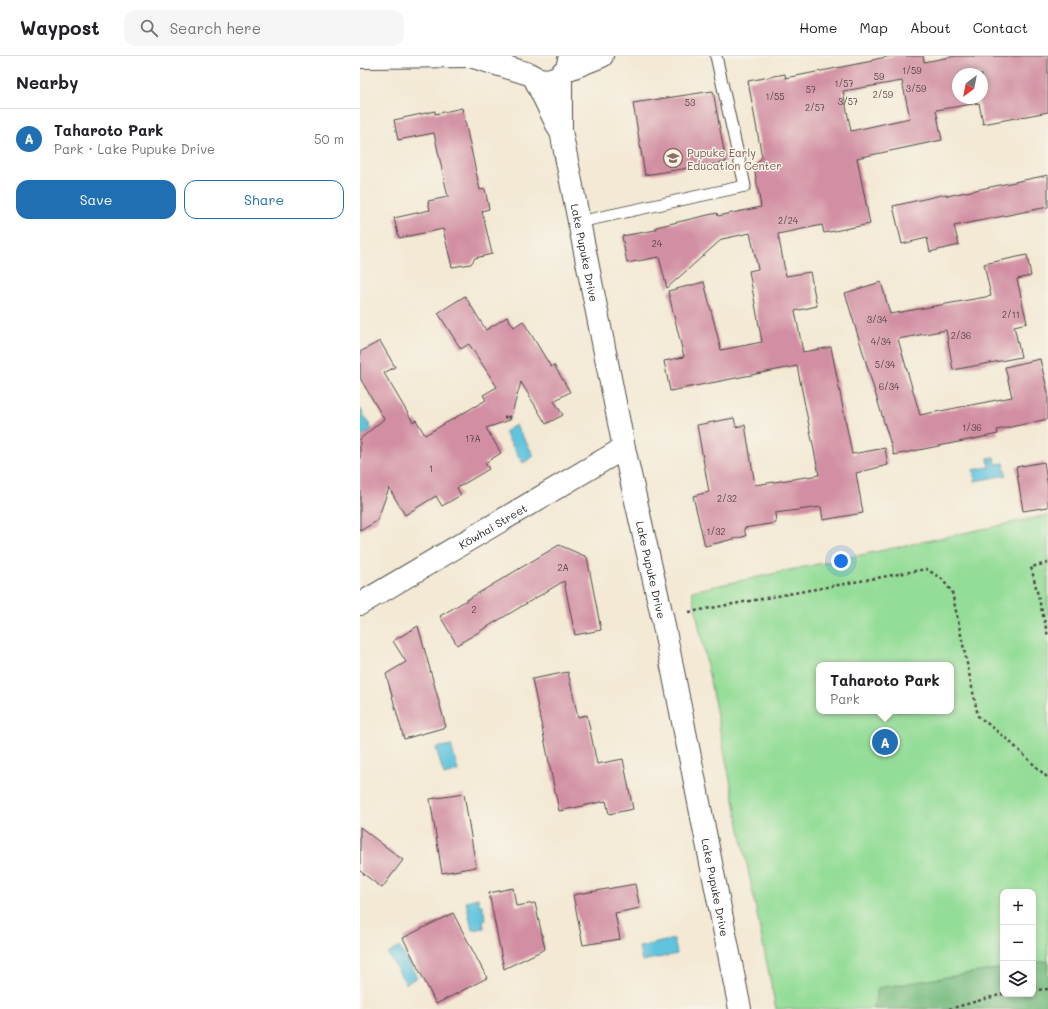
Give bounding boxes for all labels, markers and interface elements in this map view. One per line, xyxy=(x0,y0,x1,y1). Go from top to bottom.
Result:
search box xyxy=(124,10,404,46)
text: Waypost xyxy=(20,15,100,40)
icon: search xyxy=(138,17,160,39)
text: Search here xyxy=(170,18,261,38)
text: Home xyxy=(799,18,837,37)
text: Map xyxy=(859,18,888,37)
text: About xyxy=(910,18,951,37)
text: Contact xyxy=(973,18,1028,37)
house number: 1/59 xyxy=(902,65,922,76)
north arrow xyxy=(952,68,988,104)
text: Nearby xyxy=(16,71,78,93)
house number: 59 xyxy=(874,71,885,82)
house number: 1/57 xyxy=(835,78,854,89)
house number: 3/59 xyxy=(906,83,927,94)
house number: 57 xyxy=(806,84,816,95)
house number: 2/59 xyxy=(873,89,894,100)
house number: 1/55 xyxy=(765,91,785,102)
house number: 3/57 xyxy=(838,96,858,107)
house number: 53 xyxy=(685,97,695,108)
house number: 2/57 xyxy=(805,102,825,113)
text: Taharoto Park xyxy=(54,120,163,140)
text: A xyxy=(24,130,34,147)
text: 50 m xyxy=(314,130,344,147)
text: Park · Lake Pupuke Drive xyxy=(54,140,215,157)
place label: Pupuke Early Education Center xyxy=(687,145,782,173)
school or university icon: Pupuke Early Education Center xyxy=(662,147,684,169)
button: Save xyxy=(16,180,176,219)
button: Share xyxy=(184,180,344,219)
street label: Lake Pupuke Drive xyxy=(568,202,602,303)
house number: 2/24 xyxy=(778,215,799,226)
house number: 24 xyxy=(652,238,663,249)
house number: 2/11 xyxy=(1002,309,1020,320)
house number: 3/34 xyxy=(867,314,888,325)
house number: 2/36 xyxy=(951,330,971,341)
house number: 4/34 xyxy=(871,336,892,347)
house number: 5/34 xyxy=(875,359,896,370)
house number: 6/34 xyxy=(879,381,900,392)
house number: 1/36 xyxy=(962,422,982,433)
house number: 17A xyxy=(465,433,481,444)
house number: 1 xyxy=(429,463,433,474)
house number: 2/32 xyxy=(717,493,737,504)
street label: Kōwhai Street xyxy=(456,500,530,552)
street label: Lake Pupuke Drive xyxy=(633,519,670,620)
house number: 1/32 xyxy=(706,526,726,537)
your location xyxy=(831,551,851,571)
house number: 2A xyxy=(557,562,569,573)
house number: 2 xyxy=(471,604,477,615)
popup xyxy=(816,662,954,714)
text: Taharoto Park xyxy=(830,670,940,690)
text: Park xyxy=(830,690,860,707)
pin: A xyxy=(872,727,898,757)
street label: Lake Pupuke Drive xyxy=(699,837,733,938)
map controls xyxy=(1000,889,1036,997)
button: + xyxy=(1000,889,1036,925)
button: − xyxy=(1000,925,1036,961)
button: layers xyxy=(1000,961,1036,997)

